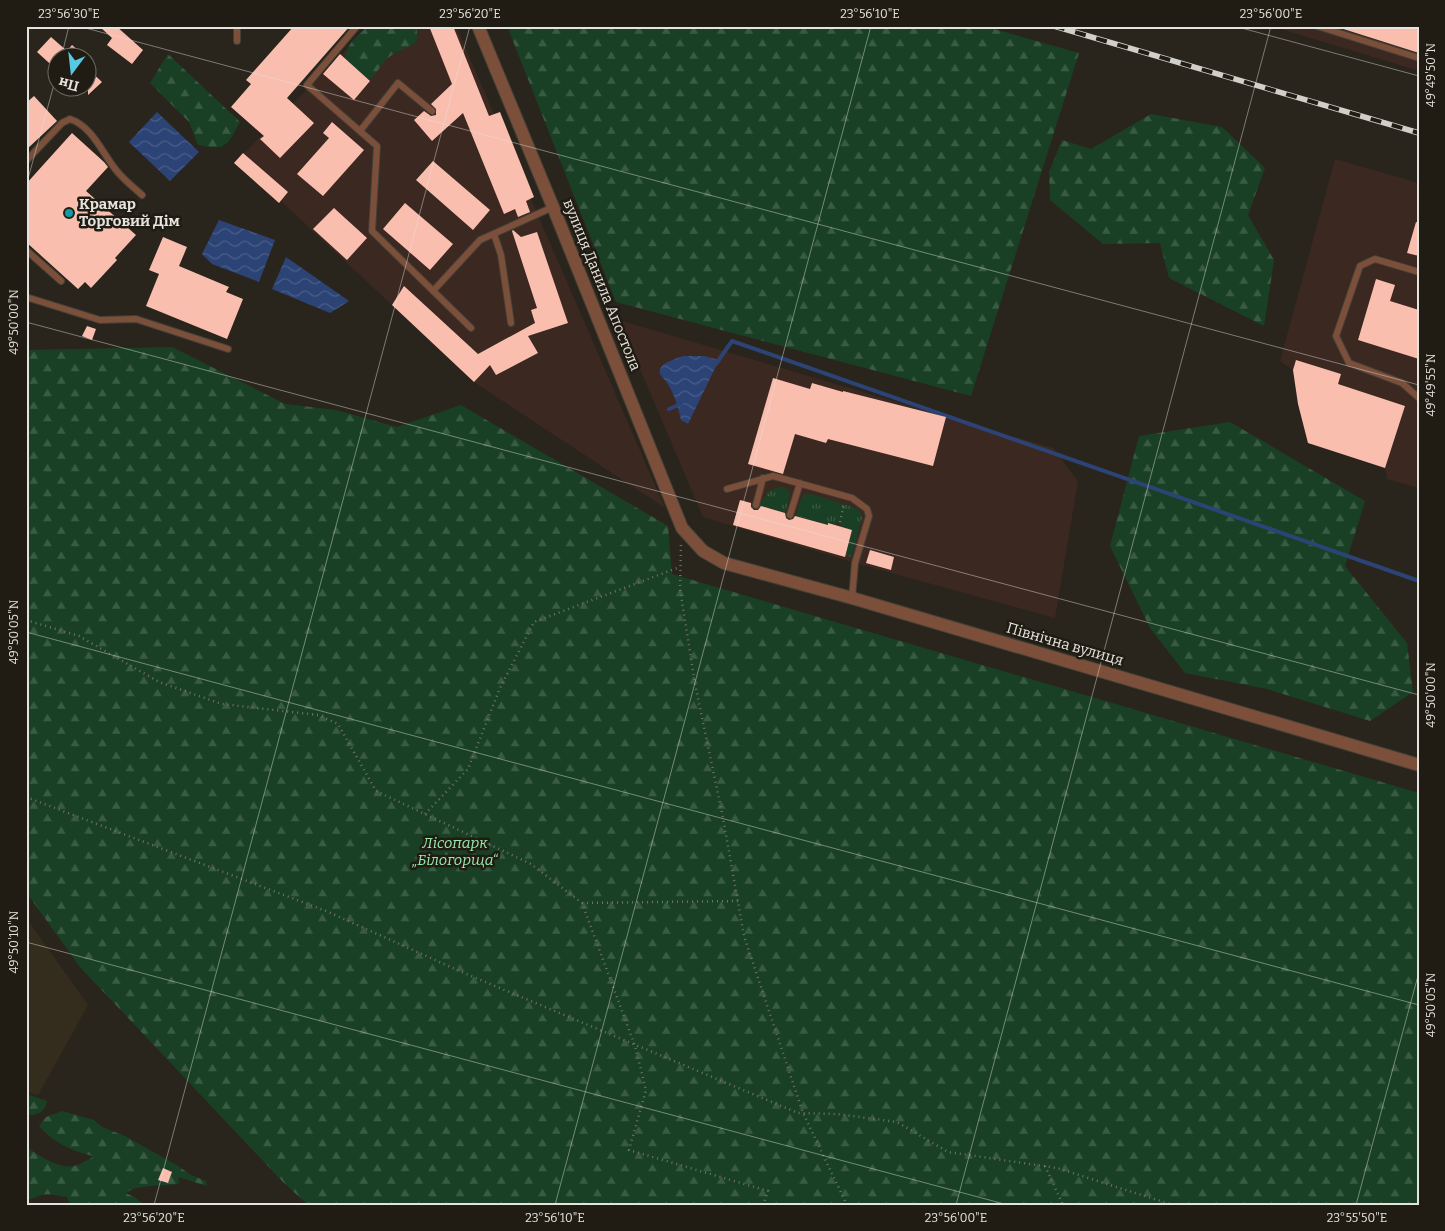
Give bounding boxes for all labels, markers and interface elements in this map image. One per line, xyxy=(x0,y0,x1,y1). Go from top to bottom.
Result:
text: 23°56'30"E xyxy=(38,7,100,21)
text: 23°56'20"E xyxy=(439,7,501,21)
text: 23°56'10"E xyxy=(840,7,900,21)
text: 23°56'00"E xyxy=(1240,7,1302,21)
text: 49°49'50"N xyxy=(1424,42,1438,107)
north arrow xyxy=(48,48,98,98)
text: Пн xyxy=(57,73,81,95)
place label: Крамар Торговий Дім xyxy=(79,195,180,230)
street label: вулиця Данила Апостола xyxy=(559,197,645,373)
marker: Крамар Торговий Дім xyxy=(63,207,75,219)
text: 49°50'00"N xyxy=(7,289,21,355)
text: 49°49'55"N xyxy=(1424,353,1438,416)
text: 49°50'05"N xyxy=(7,599,21,664)
street label: Північна вулиця xyxy=(1004,619,1126,669)
text: 49°50'00"N xyxy=(1424,662,1438,728)
park label: Лісопарк „Білогорща“ xyxy=(411,834,499,869)
text: 49°50'10"N xyxy=(7,910,21,973)
text: 49°50'05"N xyxy=(1424,972,1438,1037)
text: 23°56'20"E xyxy=(123,1211,185,1225)
text: 23°56'10"E xyxy=(525,1211,585,1225)
text: 23°56'00"E xyxy=(925,1211,987,1225)
text: 23°55'50"E xyxy=(1327,1211,1387,1225)

